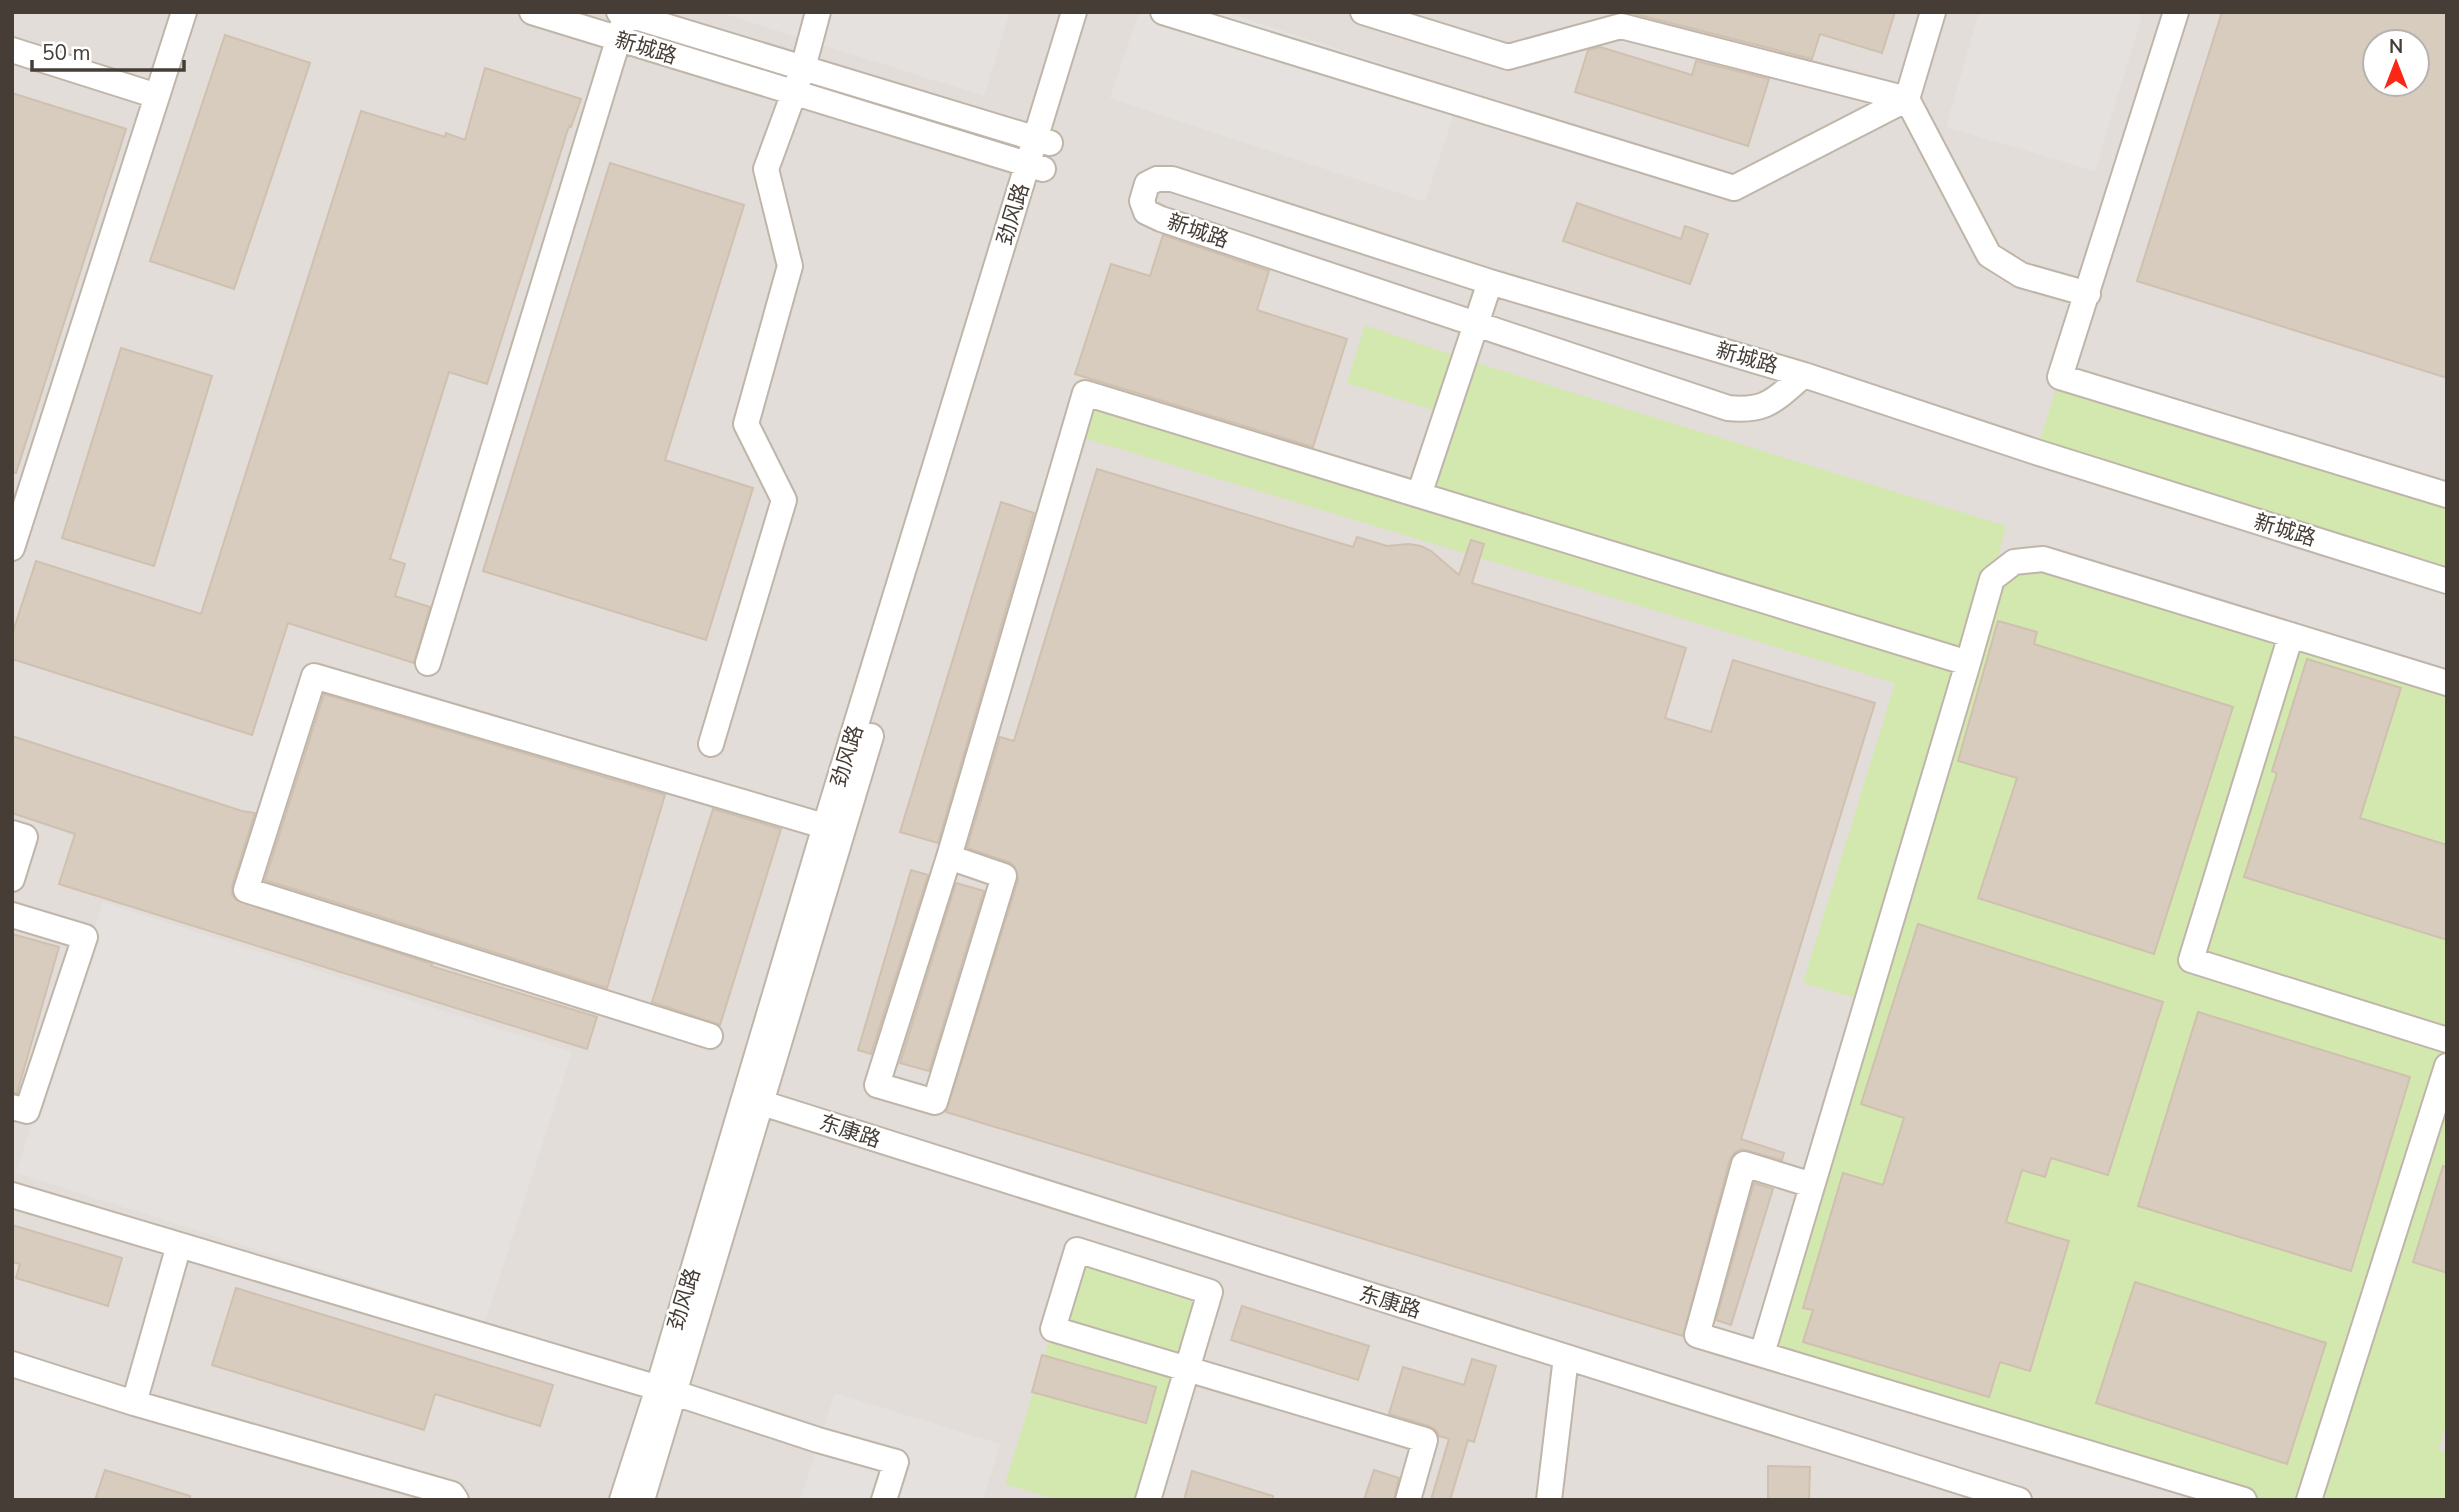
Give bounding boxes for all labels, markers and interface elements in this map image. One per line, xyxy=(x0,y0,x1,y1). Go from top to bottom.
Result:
street label: 新城路 xyxy=(612,25,680,71)
scale bar xyxy=(32,28,184,72)
north arrow xyxy=(2361,28,2431,98)
text: N xyxy=(2389,34,2403,60)
text: 50 m xyxy=(42,39,91,67)
street label: 劲风路 xyxy=(990,180,1036,248)
street label: 新城路 xyxy=(1164,208,1232,254)
street label: 新城路 xyxy=(1713,336,1781,380)
street label: 新城路 xyxy=(2251,507,2319,553)
street label: 劲风路 xyxy=(824,722,870,790)
street label: 东康路 xyxy=(816,1108,884,1154)
street label: 劲风路 xyxy=(661,1265,707,1333)
street label: 东康路 xyxy=(1356,1279,1424,1325)

